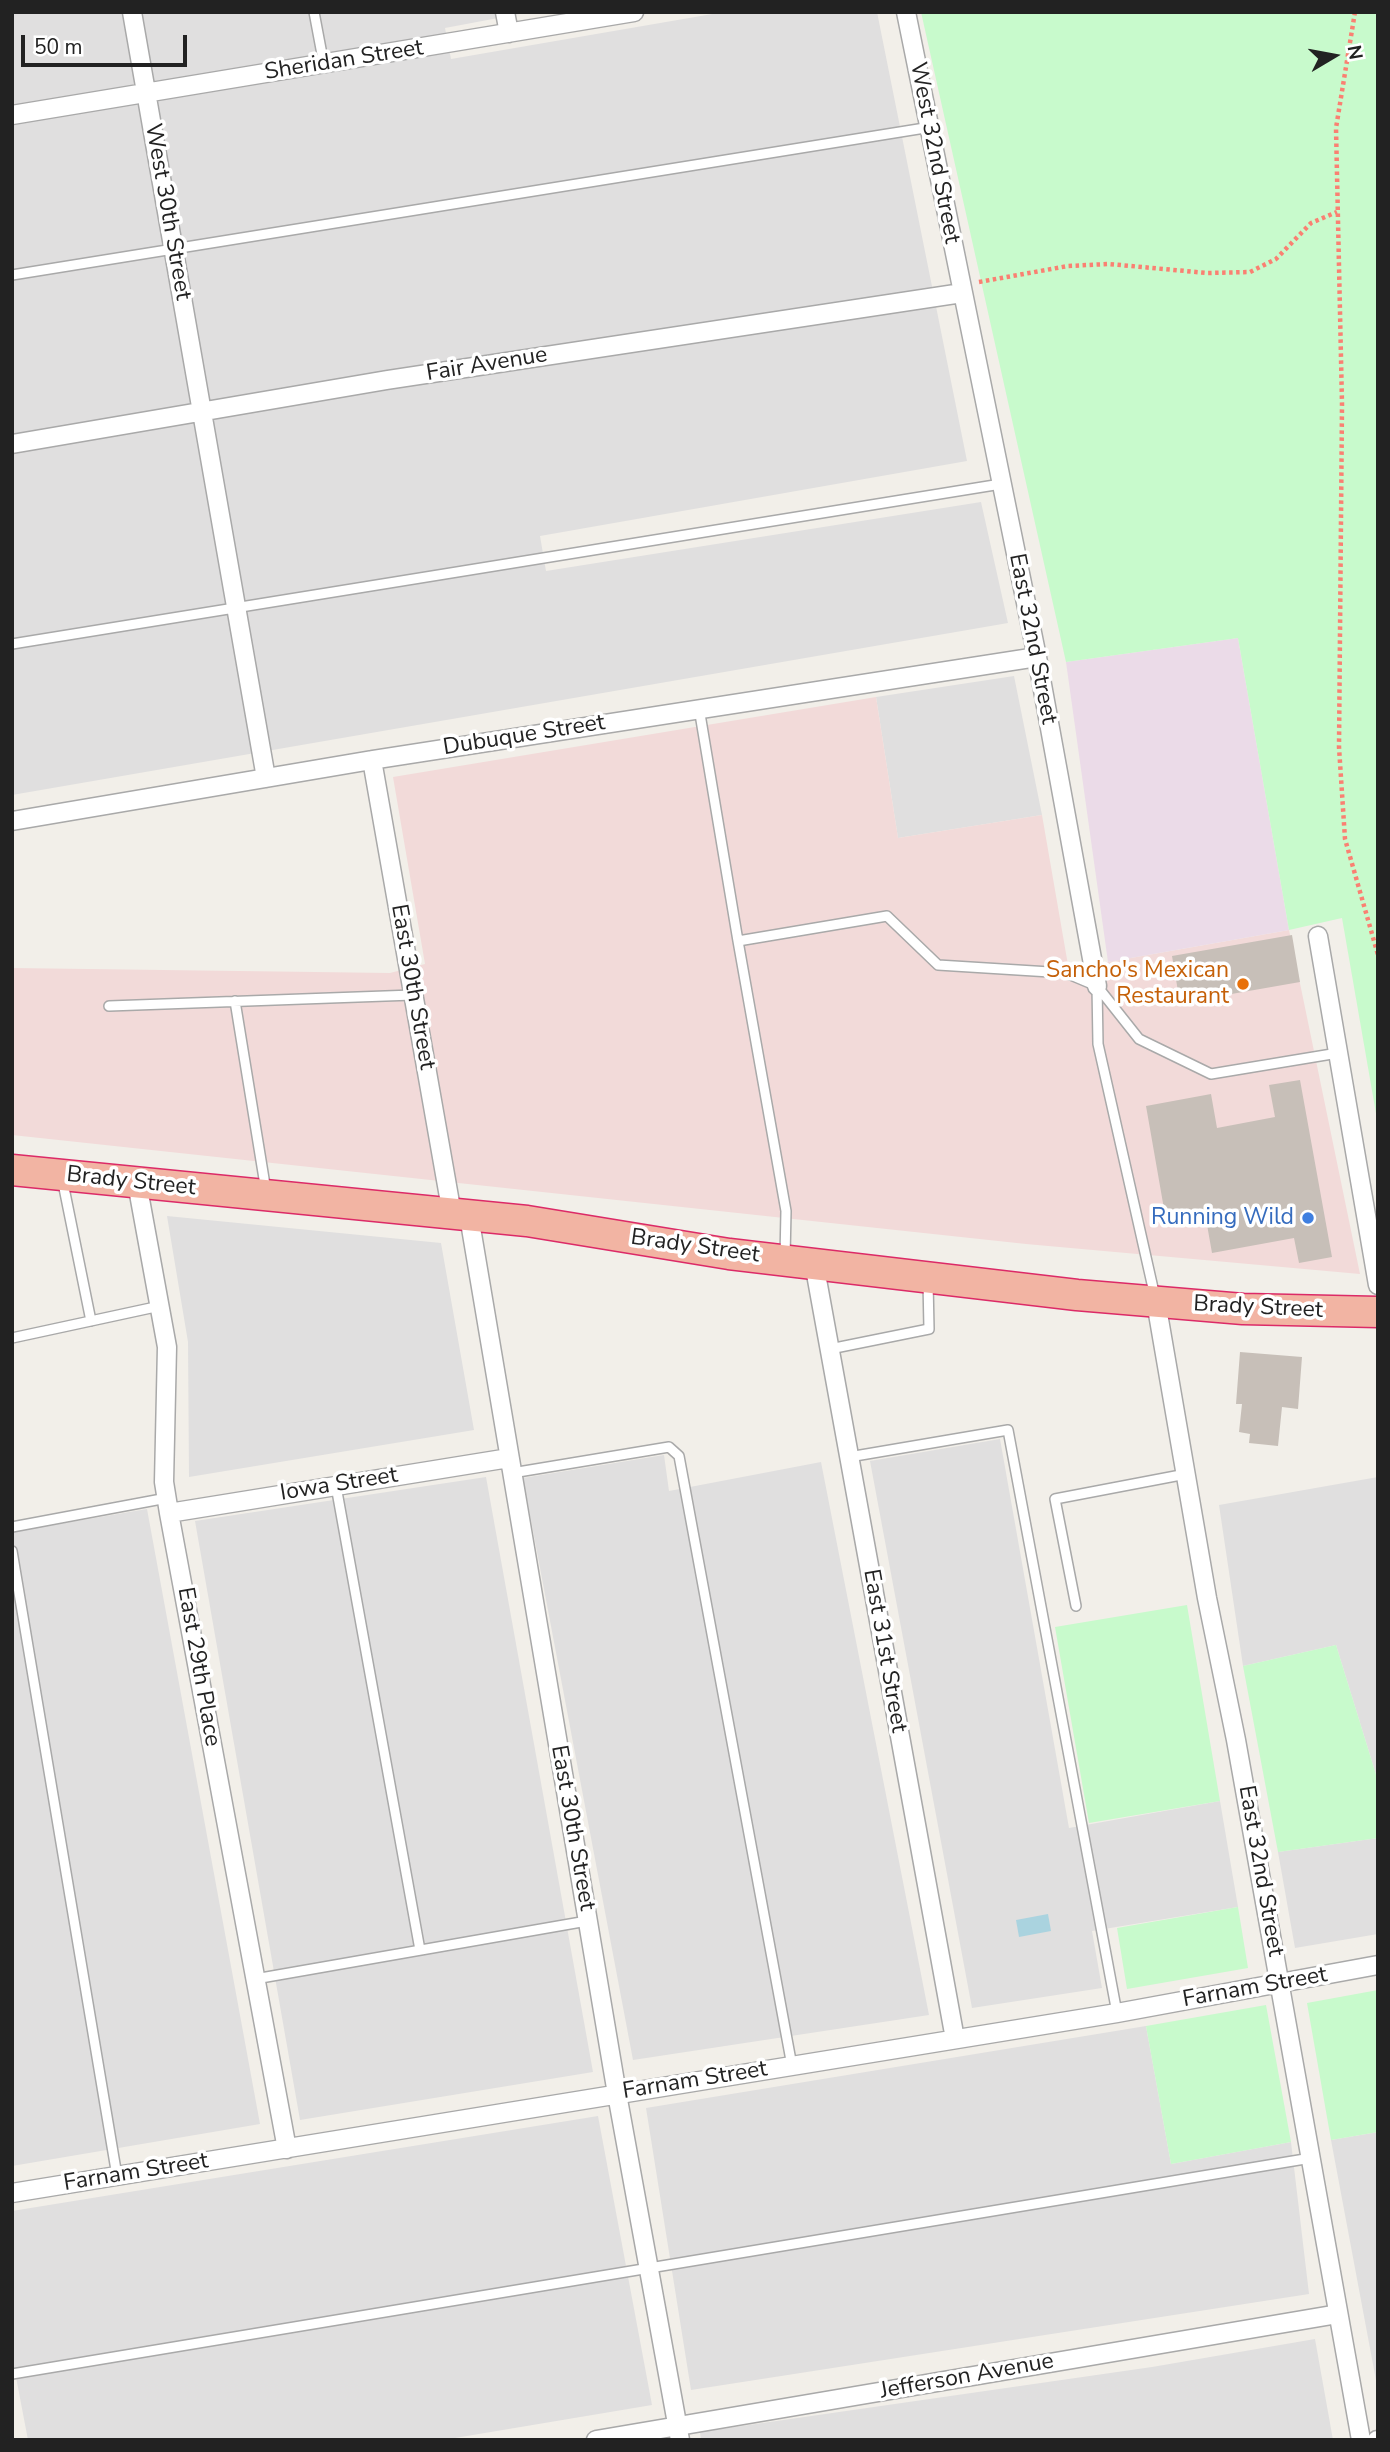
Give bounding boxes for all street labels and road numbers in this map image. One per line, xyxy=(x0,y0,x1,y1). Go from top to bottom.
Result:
street label: Sheridan Street xyxy=(263,35,425,87)
street label: West 32nd Street xyxy=(903,60,965,246)
street label: West 30th Street xyxy=(138,122,196,302)
street label: Fair Avenue xyxy=(425,342,549,388)
street label: East 32nd Street xyxy=(1002,551,1062,727)
street label: Dubuque Street xyxy=(441,710,607,762)
street label: East 30th Street xyxy=(384,902,440,1072)
street label: Brady Street xyxy=(65,1161,197,1203)
street label: Brady Street xyxy=(629,1224,761,1270)
street label: Brady Street xyxy=(1192,1291,1324,1325)
street label: Iowa Street xyxy=(278,1462,400,1508)
street label: East 31st Street xyxy=(856,1567,912,1735)
street label: East 29th Place xyxy=(170,1585,226,1749)
street label: East 30th Street xyxy=(544,1743,600,1913)
street label: East 32nd Street xyxy=(1231,1783,1289,1959)
street label: Farnam Street xyxy=(1181,1962,1329,2014)
street label: Farnam Street xyxy=(621,2056,769,2106)
street label: Farnam Street xyxy=(62,2148,210,2198)
street label: Jefferson Avenue xyxy=(878,2348,1056,2406)

